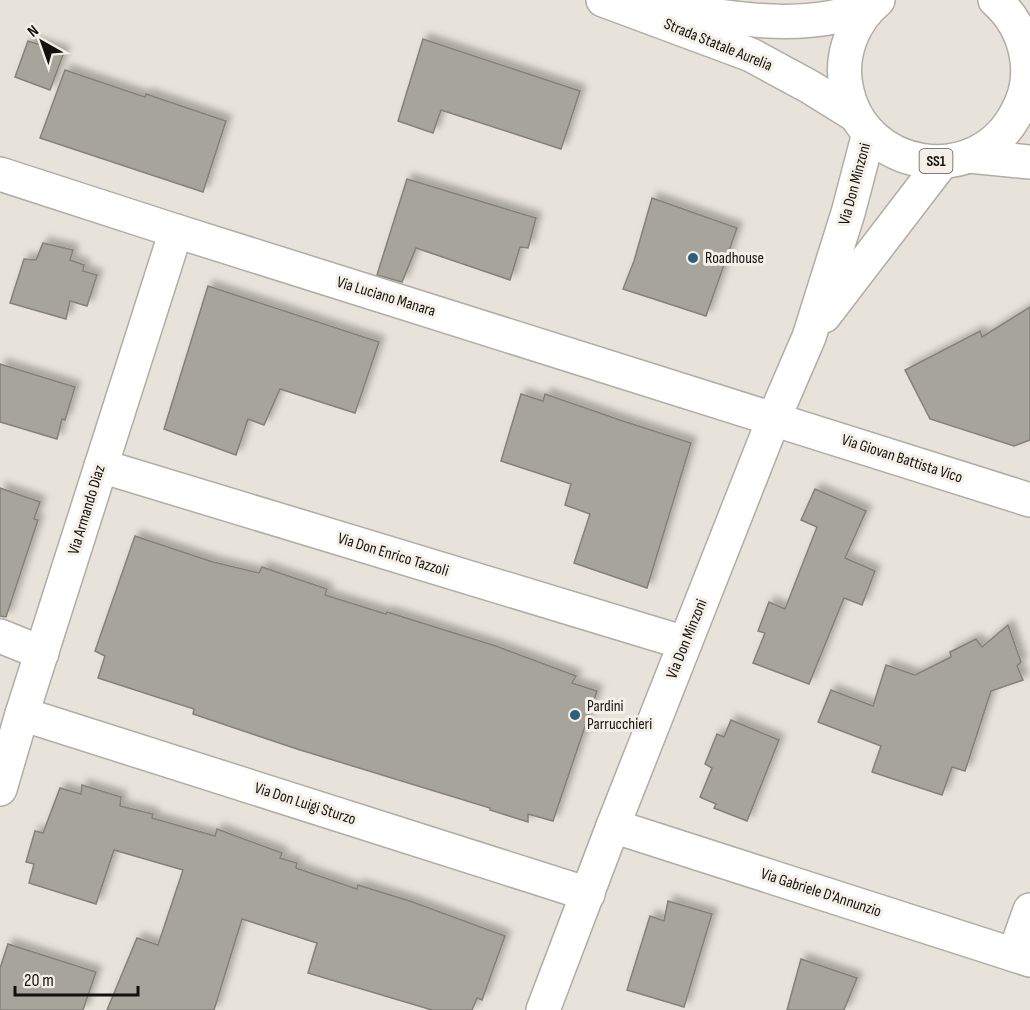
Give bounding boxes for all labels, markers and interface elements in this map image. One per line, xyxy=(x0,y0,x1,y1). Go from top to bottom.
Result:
north arrow xyxy=(12,12,72,72)
street label: Strada Statale Aurelia xyxy=(661,15,775,75)
text: N xyxy=(24,22,43,42)
street label: Via Don Minzoni xyxy=(835,141,875,227)
road number: SS1 xyxy=(920,149,952,173)
place label: Roadhouse xyxy=(705,249,764,268)
marker: Roadhouse xyxy=(686,251,700,265)
street label: Via Luciano Manara xyxy=(334,273,438,321)
street label: Via Giovan Battista Vico xyxy=(839,430,965,488)
street label: Via Armando Diaz xyxy=(64,463,110,557)
street label: Via Don Enrico Tazzoli xyxy=(335,529,451,581)
street label: Via Don Minzoni xyxy=(662,596,712,682)
place label: Pardini Parrucchieri xyxy=(587,697,652,734)
marker: Pardini Parrucchieri xyxy=(568,708,582,722)
street label: Via Don Luigi Sturzo xyxy=(252,779,358,829)
street label: Via Gabriele D'Annunzio xyxy=(758,865,884,921)
scale bar xyxy=(15,959,138,997)
text: 20 m xyxy=(24,970,54,991)

